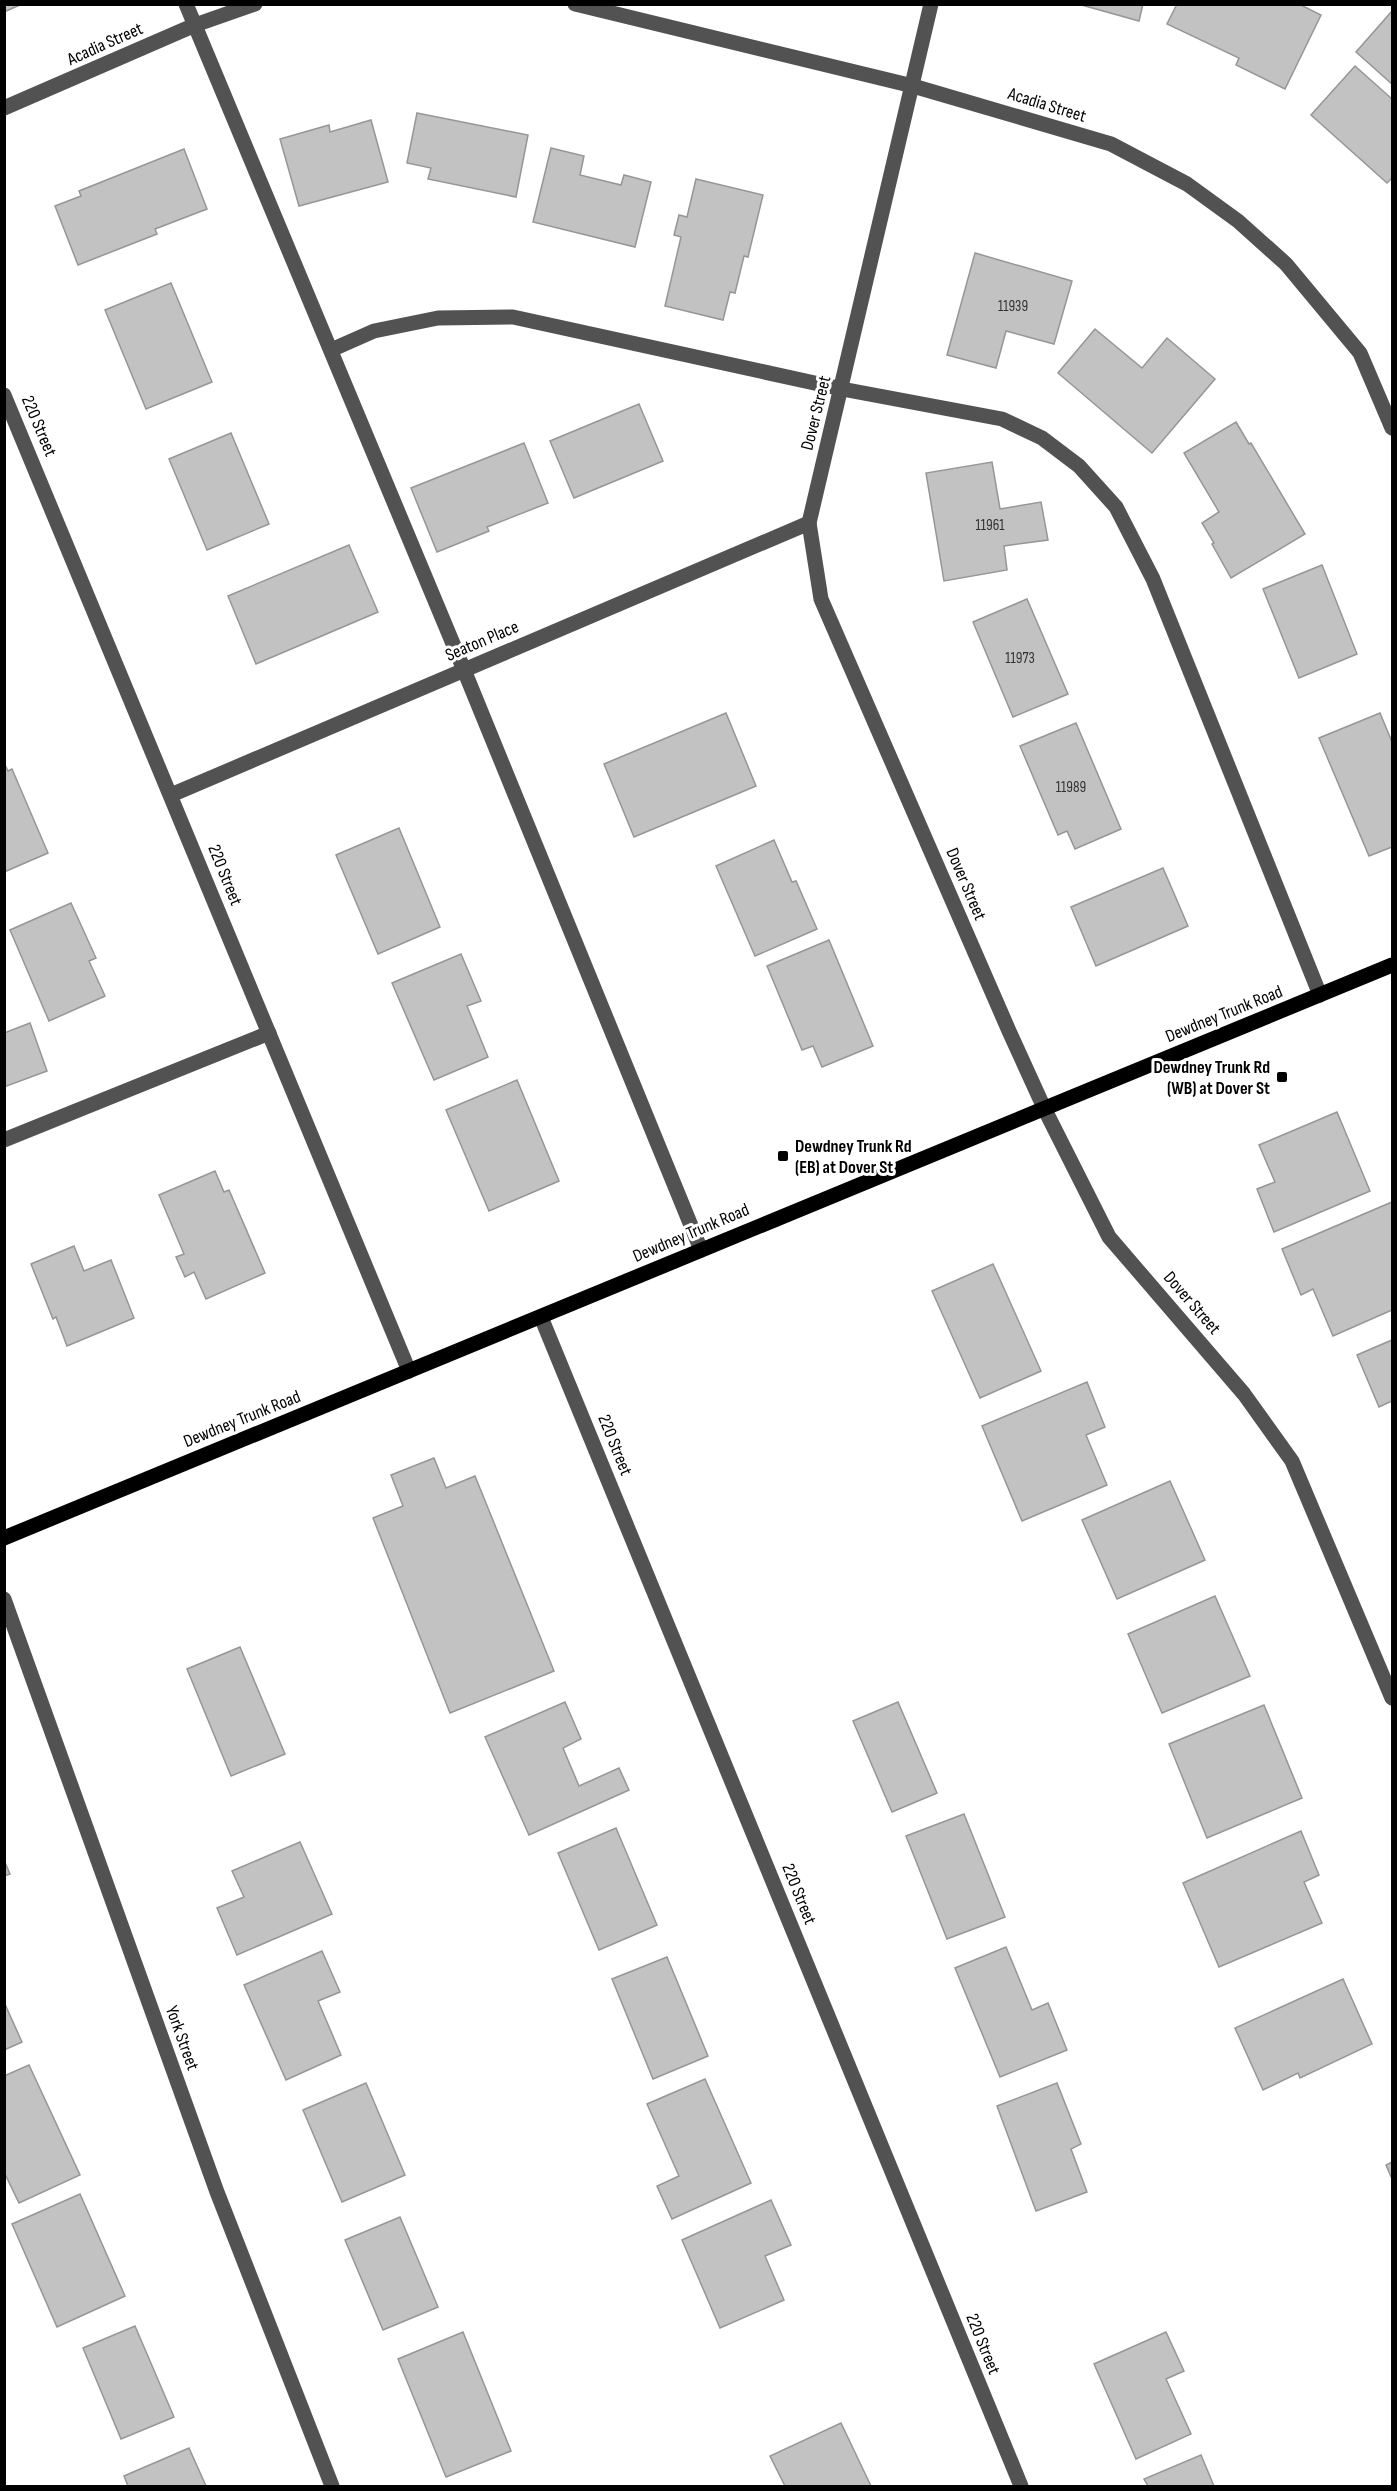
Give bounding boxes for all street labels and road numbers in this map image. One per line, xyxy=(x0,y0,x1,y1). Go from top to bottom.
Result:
street label: Acadia Street xyxy=(63,18,146,70)
street label: Acadia Street xyxy=(1004,83,1089,127)
street label: Dover Street xyxy=(797,373,836,453)
street label: 220 Street xyxy=(17,393,61,460)
street label: Seaton Place xyxy=(442,616,522,666)
street label: 220 Street xyxy=(203,842,247,909)
street label: Dover Street xyxy=(941,845,991,924)
street label: Dewdney Trunk Road xyxy=(1162,981,1286,1047)
street label: Dewdney Trunk Road xyxy=(630,1199,752,1267)
street label: Dover Street xyxy=(1159,1267,1225,1339)
street label: Dewdney Trunk Road xyxy=(180,1386,304,1452)
street label: 220 Street xyxy=(593,1412,637,1479)
street label: 220 Street xyxy=(777,1861,821,1928)
street label: York Street xyxy=(161,2003,203,2074)
street label: 220 Street xyxy=(961,2311,1005,2378)

